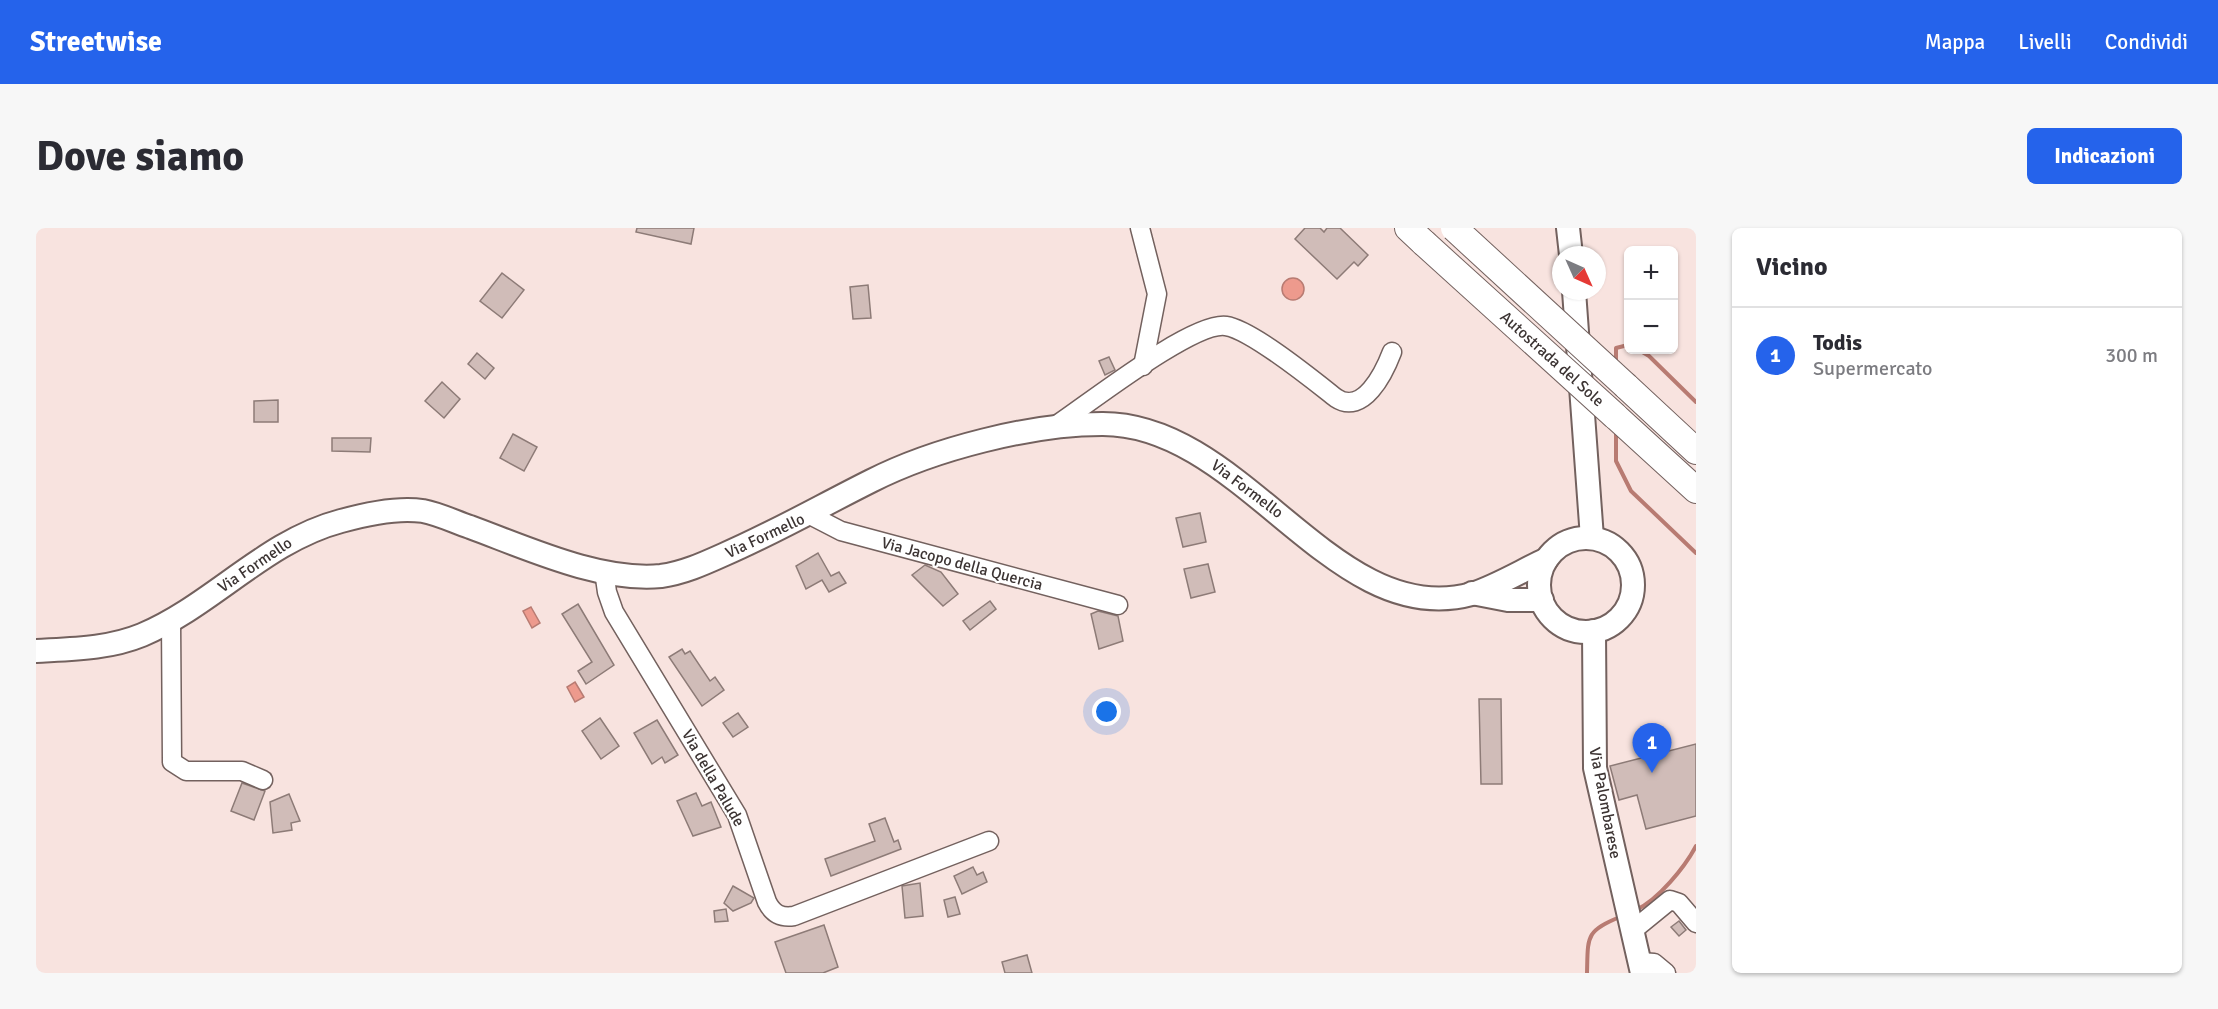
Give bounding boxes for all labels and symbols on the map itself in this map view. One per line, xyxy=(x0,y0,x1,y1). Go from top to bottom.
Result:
north arrow xyxy=(1552,246,1606,300)
street label: Autostrada del Sole xyxy=(1496,307,1608,411)
street label: Via Formello xyxy=(1207,455,1287,523)
street label: Via Formello xyxy=(722,509,808,563)
street label: Via Formello xyxy=(214,533,296,597)
street label: Via Jacopo della Quercia xyxy=(879,533,1045,595)
your location xyxy=(1092,697,1121,726)
pin: 1 xyxy=(1632,724,1672,773)
street label: Via della Palude xyxy=(677,726,749,830)
street label: Via Palombarese xyxy=(1584,746,1626,860)

